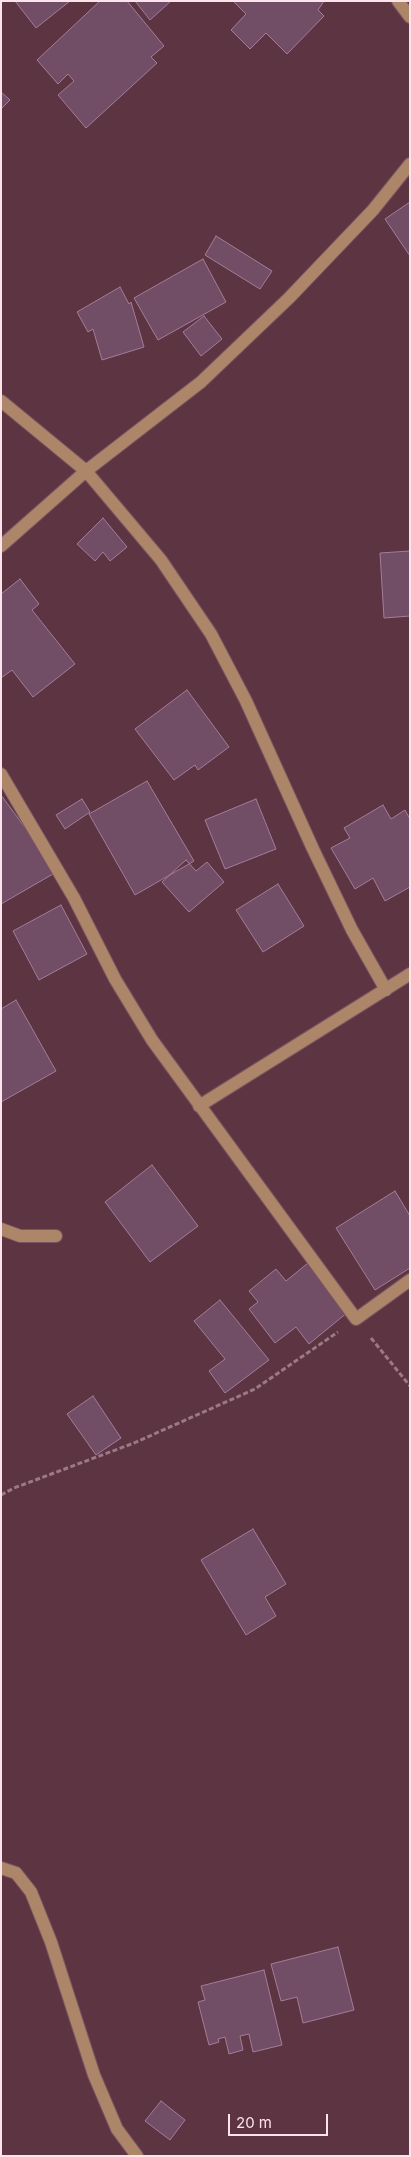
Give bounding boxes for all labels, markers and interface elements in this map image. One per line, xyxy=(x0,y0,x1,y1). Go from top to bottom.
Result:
scale bar xyxy=(231,2104,331,2136)
text: 20 m xyxy=(236,2113,272,2132)

